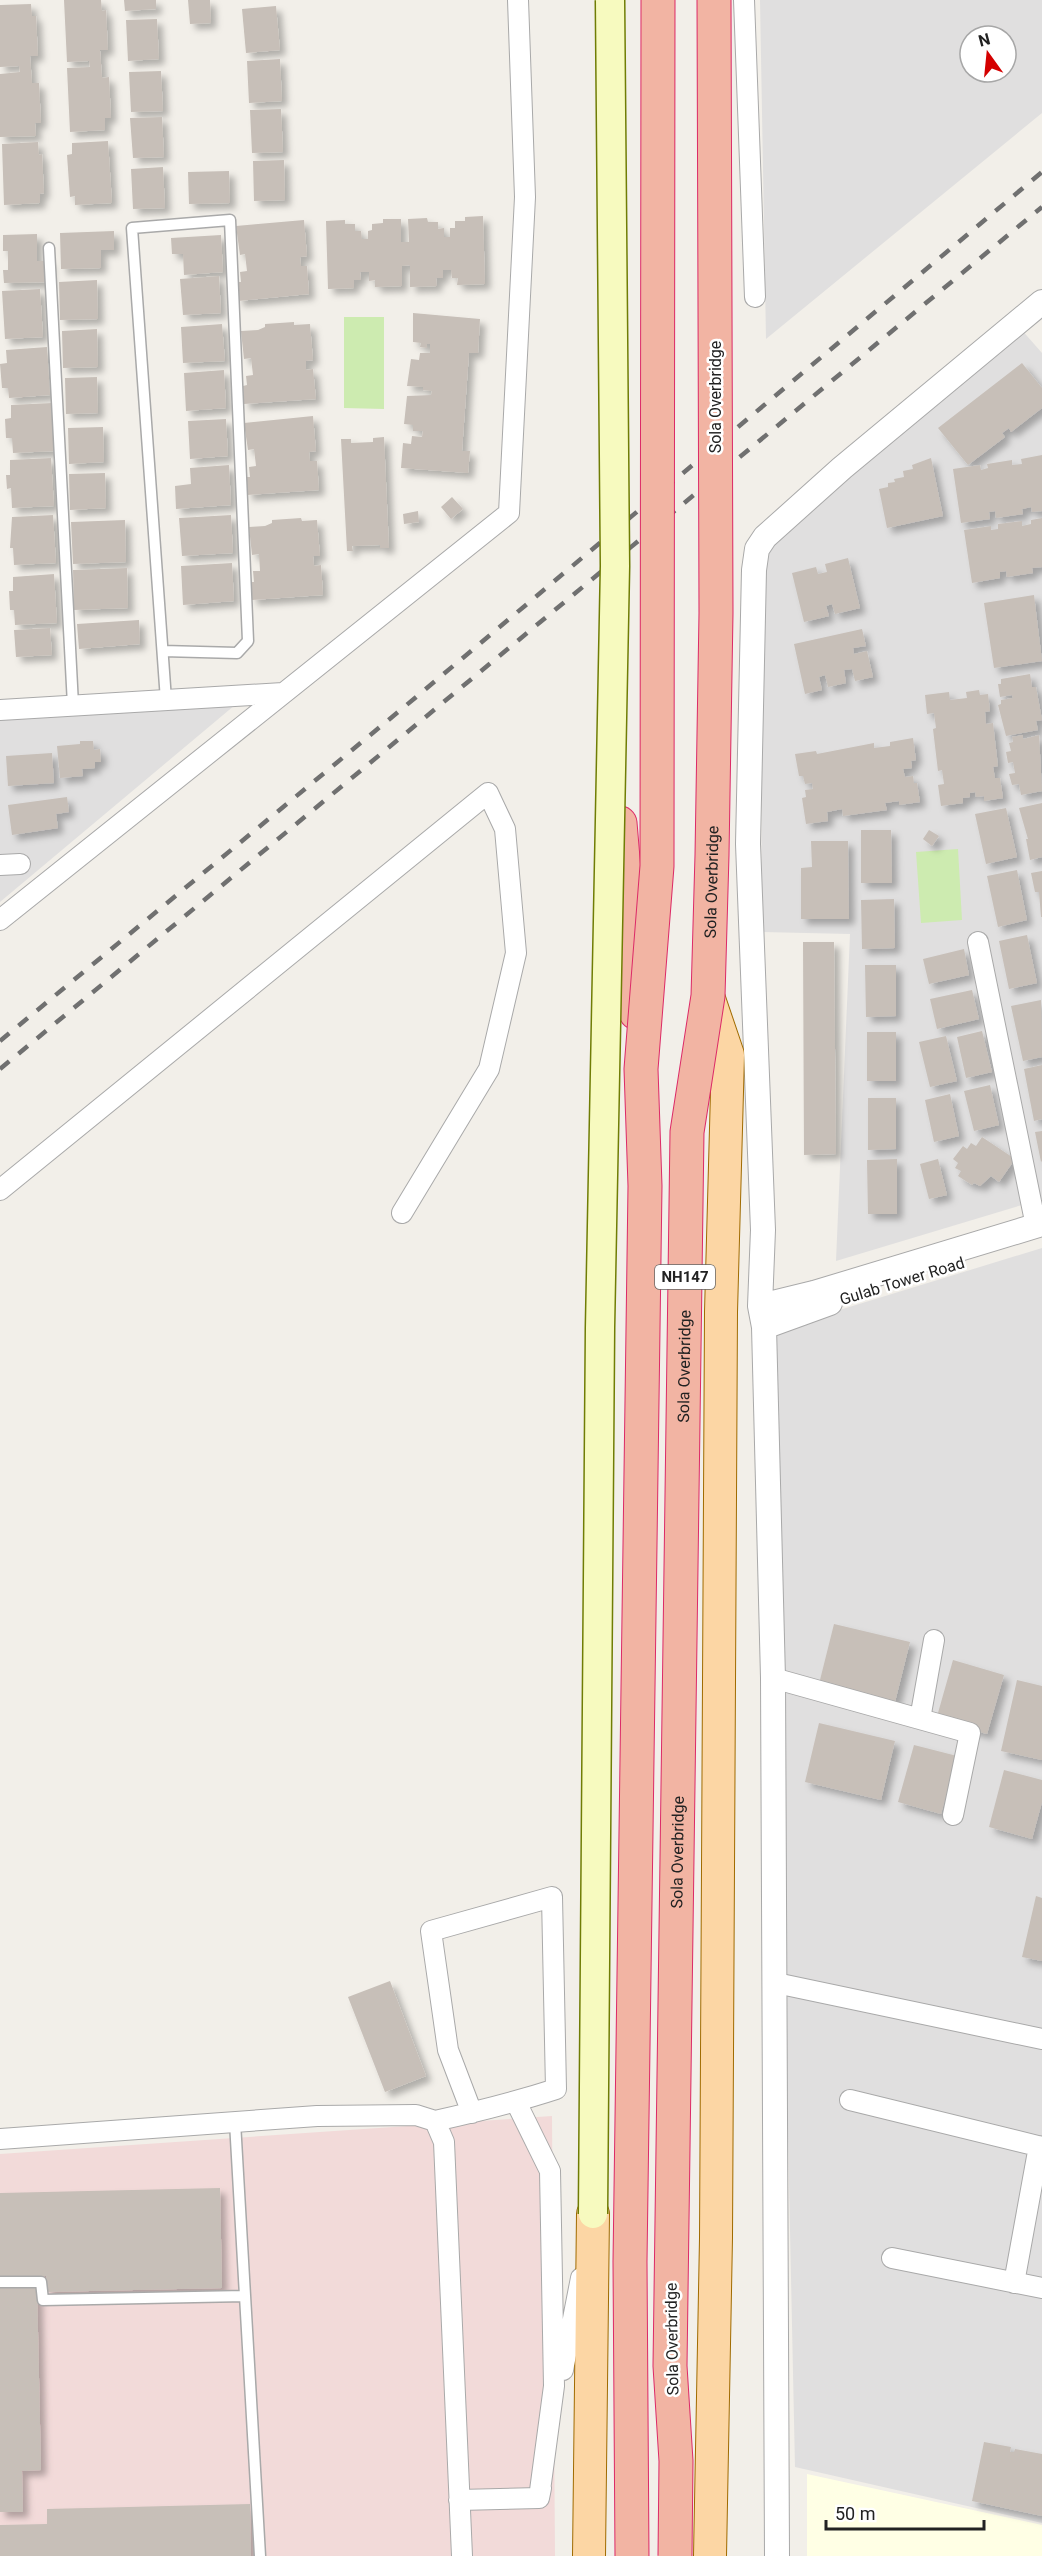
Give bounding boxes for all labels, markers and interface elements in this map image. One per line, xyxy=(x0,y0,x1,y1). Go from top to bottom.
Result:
north arrow xyxy=(958,24,1018,84)
text: N xyxy=(976,29,992,51)
street label: Sola Overbridge xyxy=(706,341,725,453)
street label: Sola Overbridge xyxy=(700,826,722,938)
street label: Gulab Tower Road xyxy=(837,1253,967,1309)
road number: NH147 xyxy=(655,1265,715,1289)
street label: Sola Overbridge xyxy=(673,1310,694,1423)
street label: Sola Overbridge xyxy=(667,1796,687,1909)
street label: Sola Overbridge xyxy=(662,2283,682,2395)
scale bar xyxy=(826,2493,984,2531)
text: 50 m xyxy=(835,2503,875,2524)

